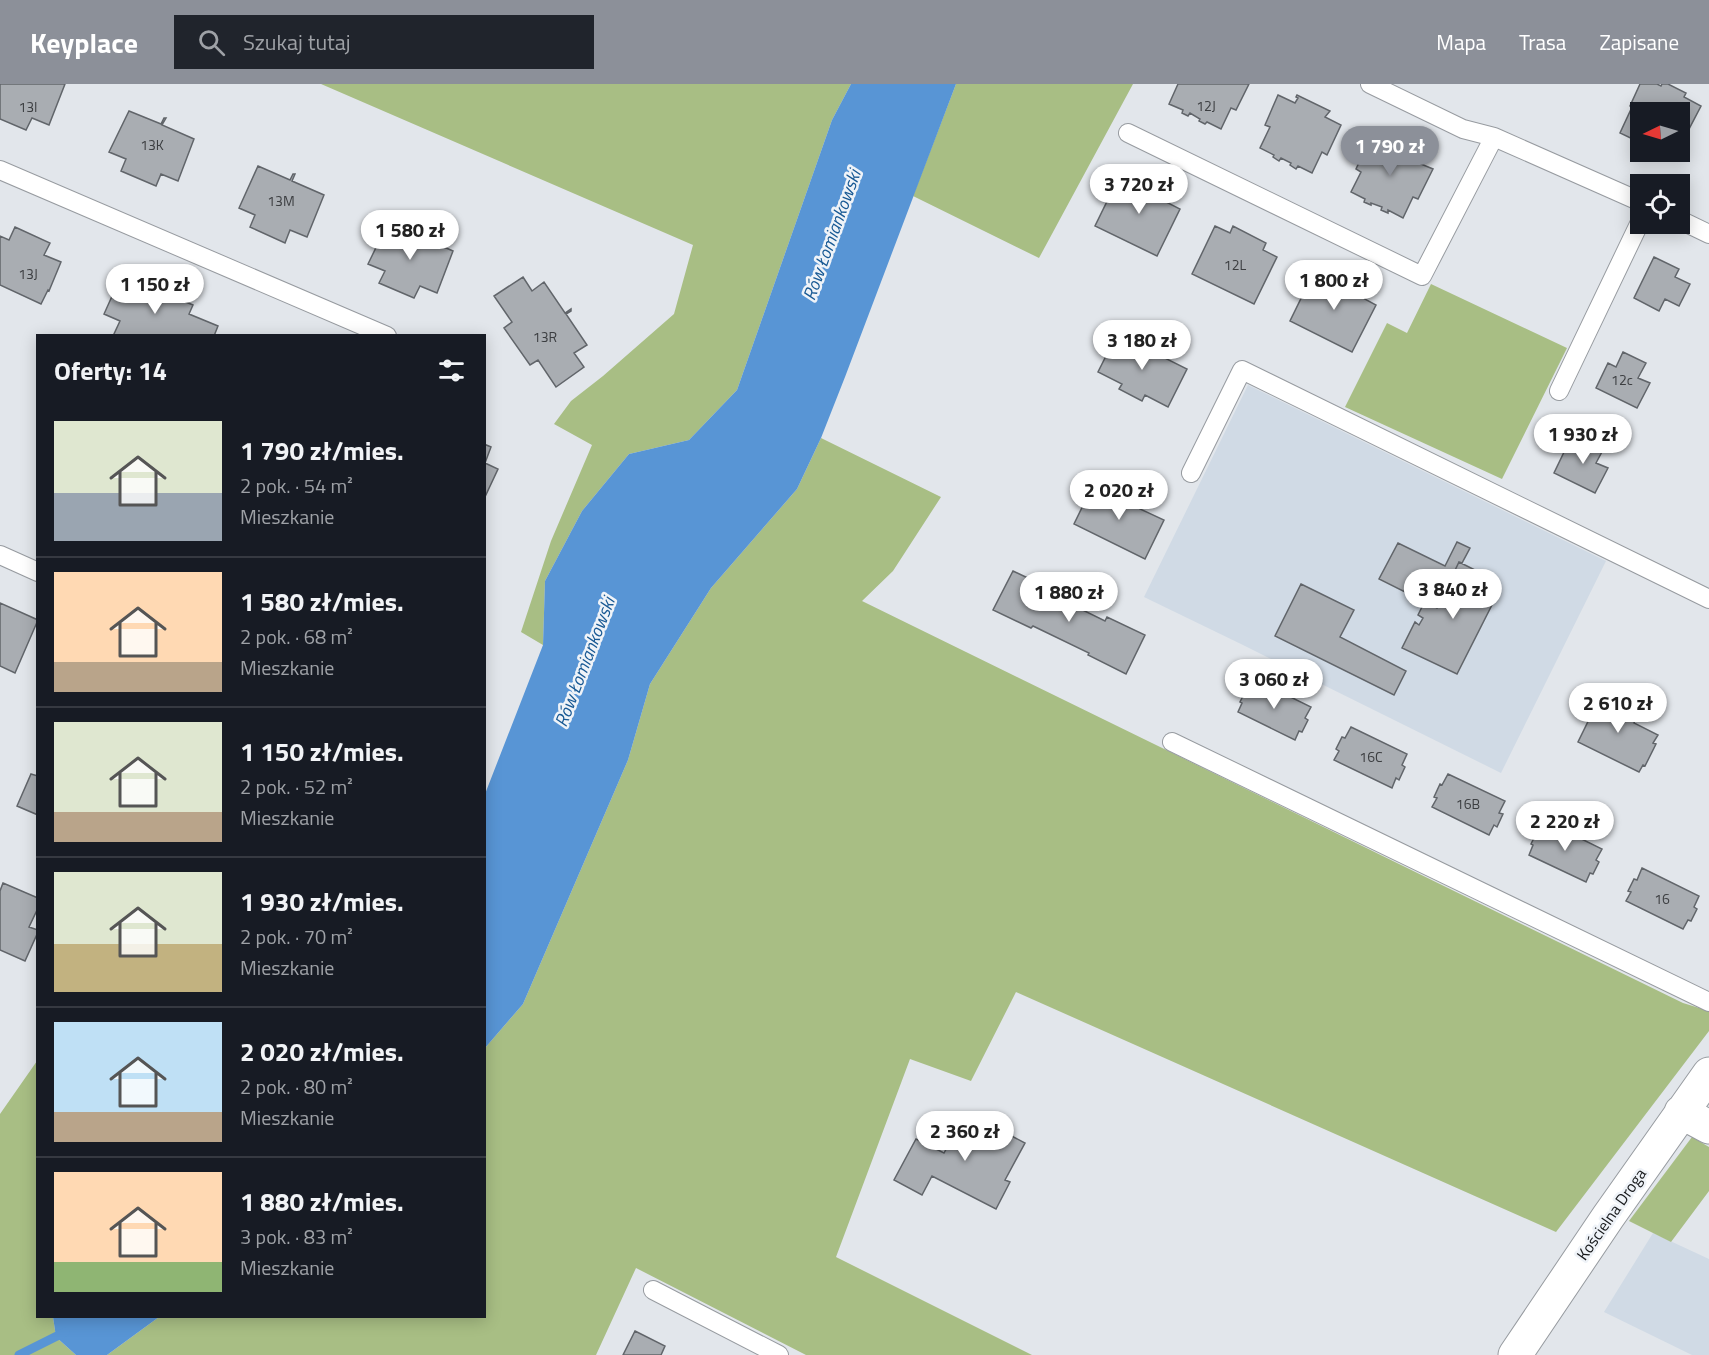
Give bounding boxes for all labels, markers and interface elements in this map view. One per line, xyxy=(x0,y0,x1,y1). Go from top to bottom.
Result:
search box xyxy=(174,15,594,69)
text: Keyplace xyxy=(30,21,138,64)
text: Szukaj tutaj xyxy=(243,25,351,59)
icon: search xyxy=(195,26,228,59)
text: Mapa xyxy=(1436,26,1486,58)
text: Trasa xyxy=(1519,26,1566,58)
text: Zapisane xyxy=(1599,26,1679,58)
house number: 12J xyxy=(1196,95,1216,116)
house number: 13I xyxy=(18,96,38,117)
north arrow xyxy=(1630,102,1690,162)
map controls xyxy=(1630,102,1690,234)
pin: 1 790 zł xyxy=(1328,126,1452,177)
text: 1 790 zł xyxy=(1355,130,1425,161)
house number: 13K xyxy=(140,134,164,155)
water label: Rów Łomiankowski xyxy=(795,164,868,304)
pin: 3 720 zł xyxy=(1077,164,1201,215)
text: 3 720 zł xyxy=(1104,168,1174,199)
button: locate xyxy=(1630,174,1690,234)
house number: 13M xyxy=(267,190,295,211)
pin: 1 580 zł xyxy=(348,210,472,261)
text: 1 580 zł xyxy=(375,214,445,245)
house number: 12L xyxy=(1224,254,1246,275)
pin: 1 800 zł xyxy=(1272,260,1396,311)
house number: 13J xyxy=(18,263,38,284)
pin: 1 150 zł xyxy=(93,264,217,315)
text: 1 800 zł xyxy=(1299,264,1369,295)
text: 1 150 zł xyxy=(120,268,190,299)
pin: 3 180 zł xyxy=(1080,320,1204,371)
text: 3 180 zł xyxy=(1107,324,1177,355)
house number: 13R xyxy=(533,326,557,347)
text: Oferty: 14 xyxy=(54,351,167,390)
icon: filters xyxy=(435,354,468,387)
house number: 12c xyxy=(1611,369,1633,390)
pin: 1 930 zł xyxy=(1521,414,1645,465)
text: 1 930 zł xyxy=(1548,418,1618,449)
text: 1 790 zł/mies. xyxy=(240,431,404,470)
icon: home xyxy=(102,445,174,517)
text: 2 pok. · 54 m² xyxy=(240,470,353,501)
pin: 2 020 zł xyxy=(1057,470,1181,521)
text: 2 020 zł xyxy=(1084,474,1154,505)
text: Mieszkanie xyxy=(240,501,334,532)
pin: 3 840 zł xyxy=(1391,569,1515,620)
pin: 1 880 zł xyxy=(1007,572,1131,623)
text: 3 840 zł xyxy=(1418,573,1488,604)
text: 1 880 zł xyxy=(1034,576,1104,607)
text: 1 580 zł/mies. xyxy=(240,582,404,621)
water label: Rów Łomiankowski xyxy=(547,591,623,731)
icon: home xyxy=(102,596,174,668)
text: 2 pok. · 68 m² xyxy=(240,621,353,652)
text: Mieszkanie xyxy=(240,652,334,683)
pin: 3 060 zł xyxy=(1212,659,1336,710)
text: 3 060 zł xyxy=(1239,663,1309,694)
pin: 2 610 zł xyxy=(1556,683,1680,734)
text: 2 610 zł xyxy=(1583,687,1653,718)
text: 1 150 zł/mies. xyxy=(240,732,404,771)
icon: home xyxy=(102,746,174,818)
house number: 16C xyxy=(1359,746,1383,767)
text: 2 pok. · 52 m² xyxy=(240,771,353,802)
house number: 16B xyxy=(1456,793,1480,814)
pin: 2 220 zł xyxy=(1503,801,1627,852)
text: Mieszkanie xyxy=(240,802,334,833)
text: 2 220 zł xyxy=(1530,805,1600,836)
text: 1 930 zł/mies. xyxy=(240,882,404,921)
house number: 16 xyxy=(1654,888,1670,909)
icon: home xyxy=(102,896,174,968)
text: 2 pok. · 70 m² xyxy=(240,921,353,952)
text: Mieszkanie xyxy=(240,952,334,983)
text: 2 020 zł/mies. xyxy=(240,1032,404,1071)
icon: home xyxy=(102,1046,174,1118)
text: 2 pok. · 80 m² xyxy=(240,1071,353,1102)
text: Mieszkanie xyxy=(240,1102,334,1133)
pin: 2 360 zł xyxy=(903,1111,1027,1162)
text: 2 360 zł xyxy=(930,1115,1000,1146)
street label: Kościelna Droga xyxy=(1570,1163,1652,1265)
text: 1 880 zł/mies. xyxy=(240,1182,404,1221)
icon: home xyxy=(102,1196,174,1268)
text: 3 pok. · 83 m² xyxy=(240,1221,353,1252)
text: Mieszkanie xyxy=(240,1252,334,1283)

